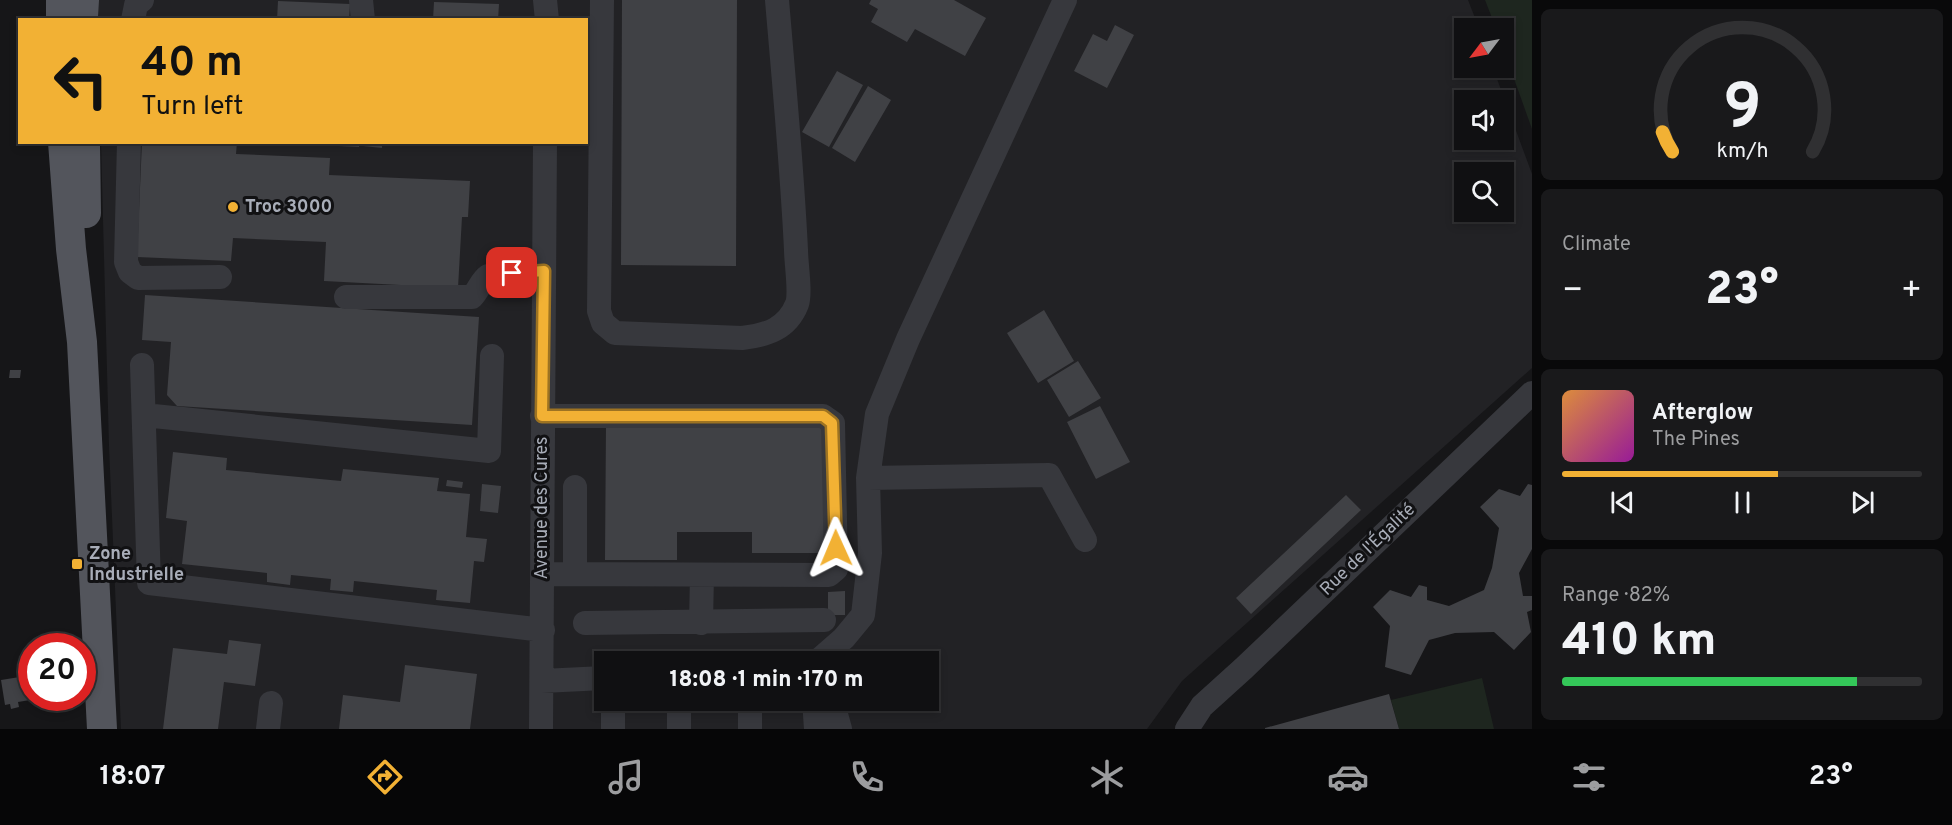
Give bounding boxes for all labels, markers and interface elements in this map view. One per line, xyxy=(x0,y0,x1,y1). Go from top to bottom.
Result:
north arrow xyxy=(1454,18,1514,78)
map controls xyxy=(1454,18,1514,222)
text: 40 m xyxy=(141,38,243,91)
icon: left xyxy=(42,42,120,120)
text: 9 xyxy=(1723,71,1761,150)
text: Turn left xyxy=(141,90,243,124)
button: sound xyxy=(1454,90,1514,150)
text: km/h xyxy=(1716,138,1768,165)
button: search xyxy=(1454,162,1514,222)
place label: Troc 3000 xyxy=(245,196,332,219)
marker: Troc 3000 xyxy=(226,200,240,214)
text: Climate xyxy=(1562,232,1631,258)
pin xyxy=(486,247,537,298)
icon: arrive xyxy=(495,256,528,289)
text: 23° xyxy=(1705,263,1779,320)
text: − xyxy=(1562,271,1583,313)
text: + xyxy=(1901,271,1922,313)
text: Afterglow xyxy=(1652,400,1753,427)
text: The Pines xyxy=(1652,427,1740,453)
street label: Avenue des Cures xyxy=(531,436,554,580)
icon: previous xyxy=(1606,486,1639,519)
icon: pause xyxy=(1726,486,1759,519)
icon: next xyxy=(1846,486,1879,519)
street label: Rue de l'Égalité xyxy=(1314,497,1420,601)
position arrow xyxy=(804,516,868,580)
place label: Zone Industrielle xyxy=(89,543,184,587)
marker: Zone Industrielle xyxy=(70,557,84,571)
text: Range · 82% xyxy=(1562,583,1670,609)
text: 410 km xyxy=(1562,614,1716,671)
speed limit sign: 20 xyxy=(18,633,96,711)
text: 18:08 · 1 min · 170 m xyxy=(669,667,864,694)
icon: directions xyxy=(364,756,406,798)
icon: music xyxy=(605,756,647,798)
icon: phone xyxy=(846,756,888,798)
icon: climate xyxy=(1086,756,1128,798)
icon: car xyxy=(1327,756,1369,798)
icon: filters xyxy=(1568,756,1610,798)
text: 18:07 xyxy=(99,760,165,794)
text: 23° xyxy=(1809,760,1853,794)

